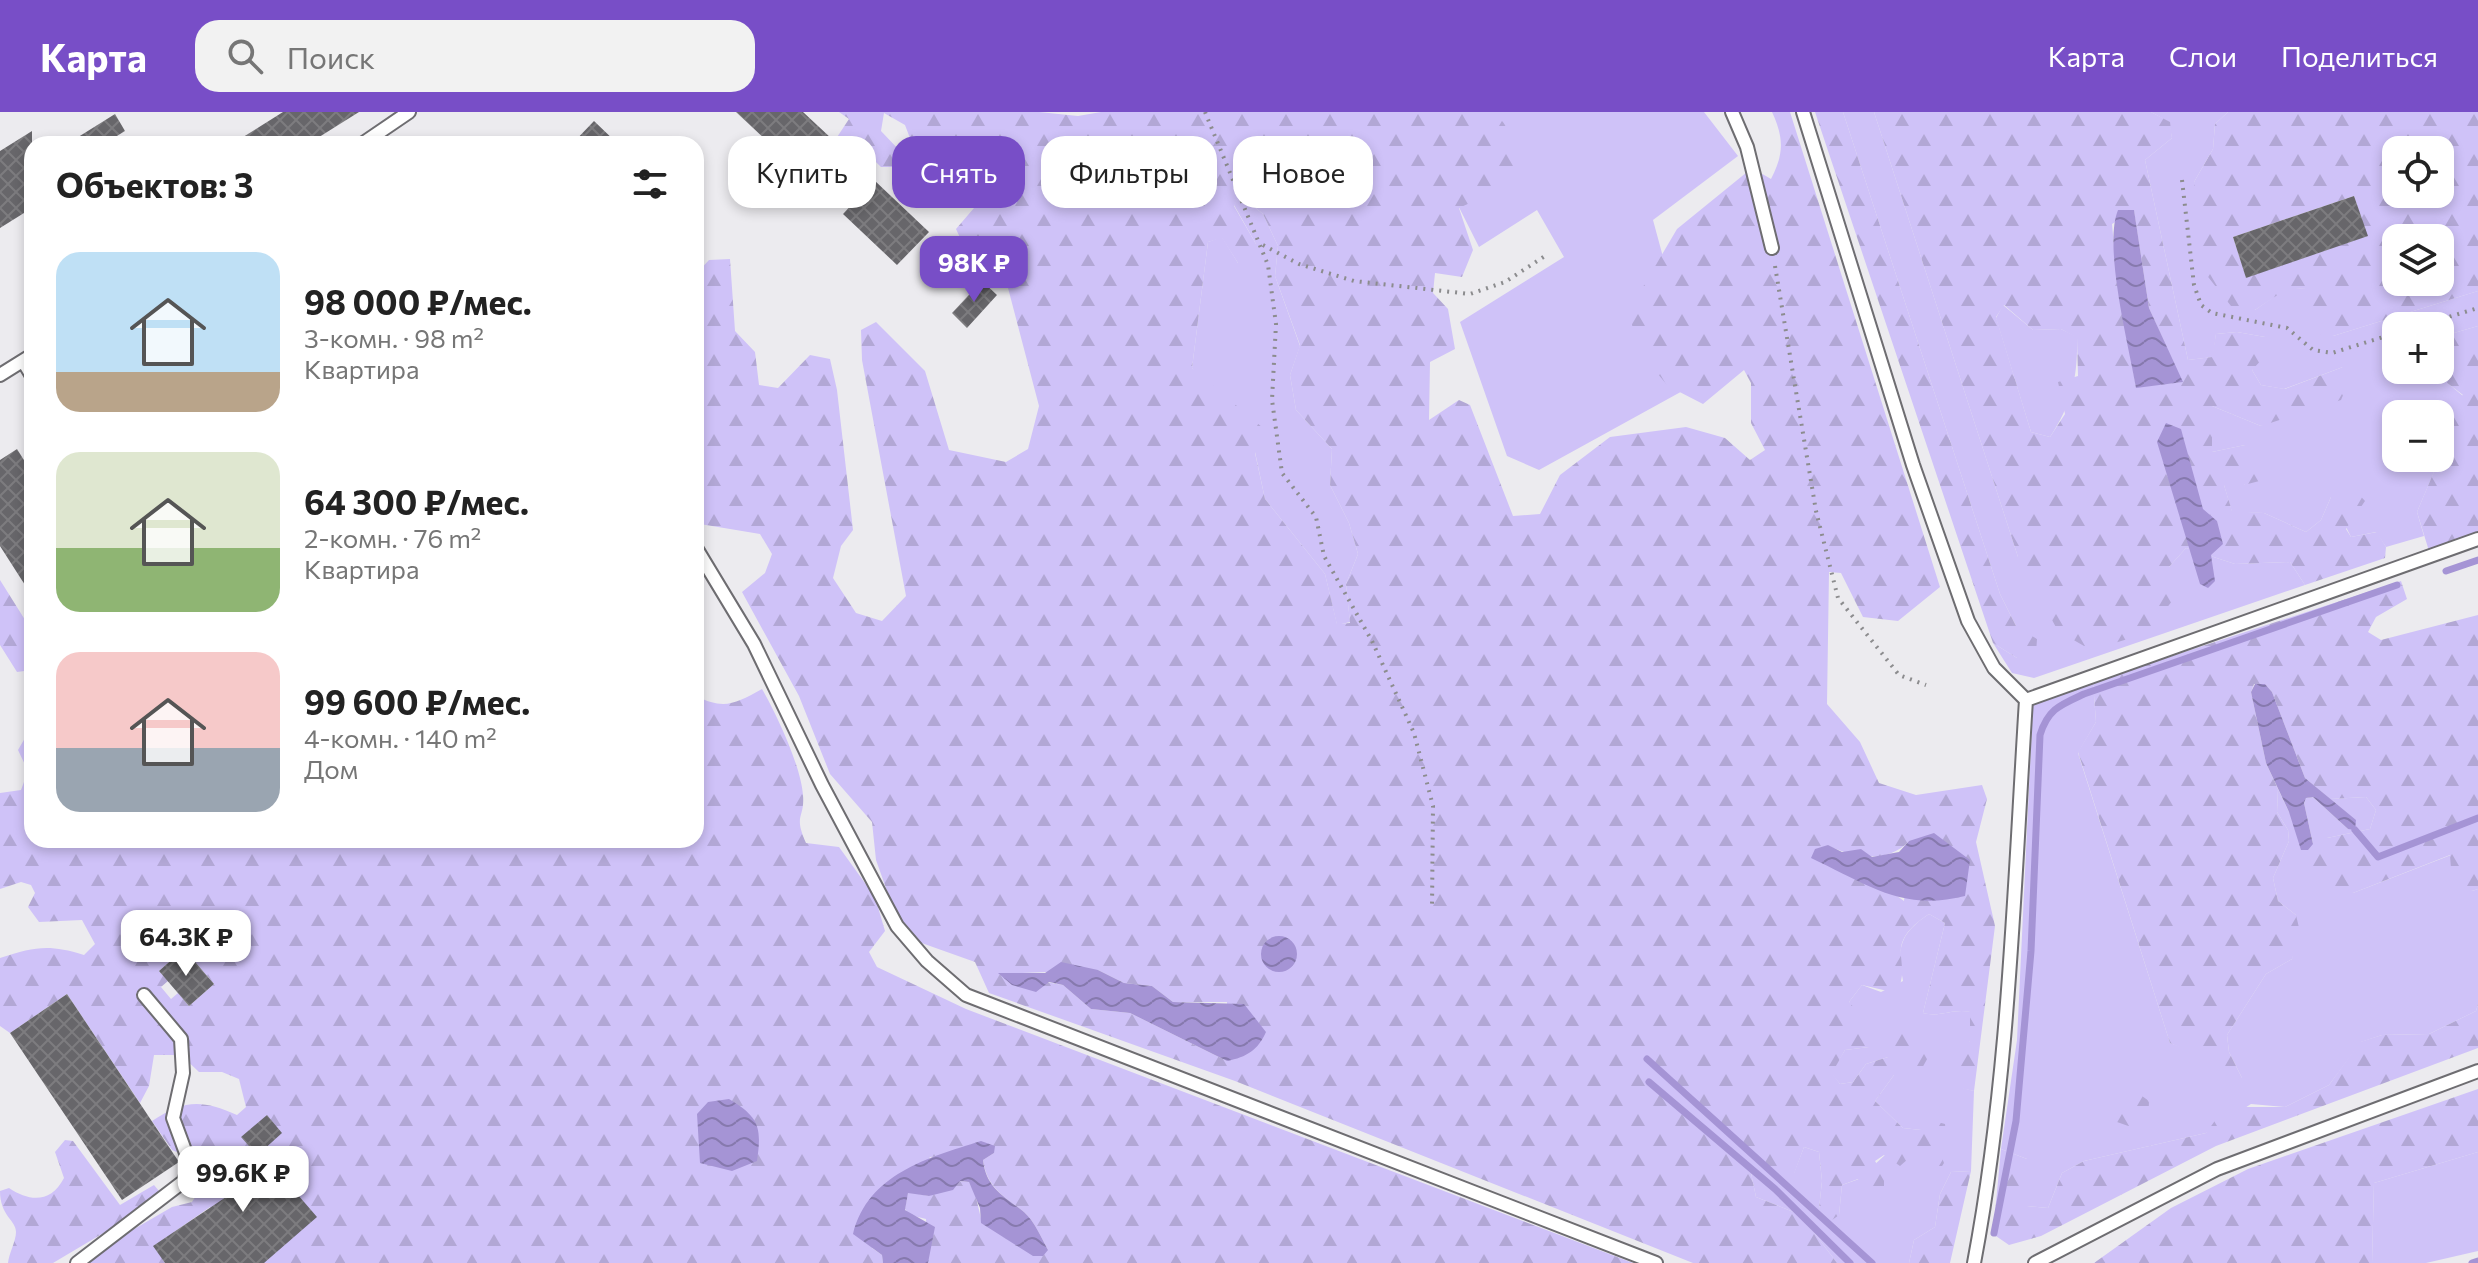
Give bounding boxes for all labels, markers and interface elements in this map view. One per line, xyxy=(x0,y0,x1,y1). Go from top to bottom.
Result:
search box xyxy=(195,20,755,92)
text: Карта xyxy=(40,33,147,80)
icon: search xyxy=(223,34,267,78)
text: Поиск xyxy=(287,38,375,75)
text: Карта xyxy=(2048,39,2125,73)
text: Слои xyxy=(2169,39,2237,73)
text: Поделиться xyxy=(2281,39,2438,73)
chip: Купить xyxy=(728,136,876,208)
chip: Снять xyxy=(892,136,1025,208)
chip: Фильтры xyxy=(1041,136,1217,208)
chip: Новое xyxy=(1233,136,1373,208)
map controls xyxy=(2382,136,2454,472)
button: locate xyxy=(2382,136,2454,208)
icon: filters xyxy=(628,162,672,206)
text: Объектов: 3 xyxy=(56,163,253,205)
button: layers xyxy=(2382,224,2454,296)
pin: 98K ₽ xyxy=(918,236,1030,304)
text: 98K ₽ xyxy=(938,246,1010,277)
text: 98 000 ₽/мес. xyxy=(304,280,532,322)
icon: home xyxy=(120,284,216,380)
button: + xyxy=(2382,312,2454,384)
text: 3-комн. · 98 m² xyxy=(304,322,484,353)
text: Квартира xyxy=(304,353,420,384)
button: − xyxy=(2382,400,2454,472)
text: 64 300 ₽/мес. xyxy=(304,480,529,522)
icon: home xyxy=(120,484,216,580)
text: 2-комн. · 76 m² xyxy=(304,522,481,553)
text: Квартира xyxy=(304,553,420,584)
text: 99 600 ₽/мес. xyxy=(304,680,530,722)
icon: home xyxy=(120,684,216,780)
text: 4-комн. · 140 m² xyxy=(304,722,497,753)
text: Дом xyxy=(304,753,358,784)
pin: 64.3K ₽ xyxy=(112,910,260,978)
text: 64.3K ₽ xyxy=(139,920,233,951)
pin: 99.6K ₽ xyxy=(169,1146,317,1214)
text: 99.6K ₽ xyxy=(196,1156,290,1187)

